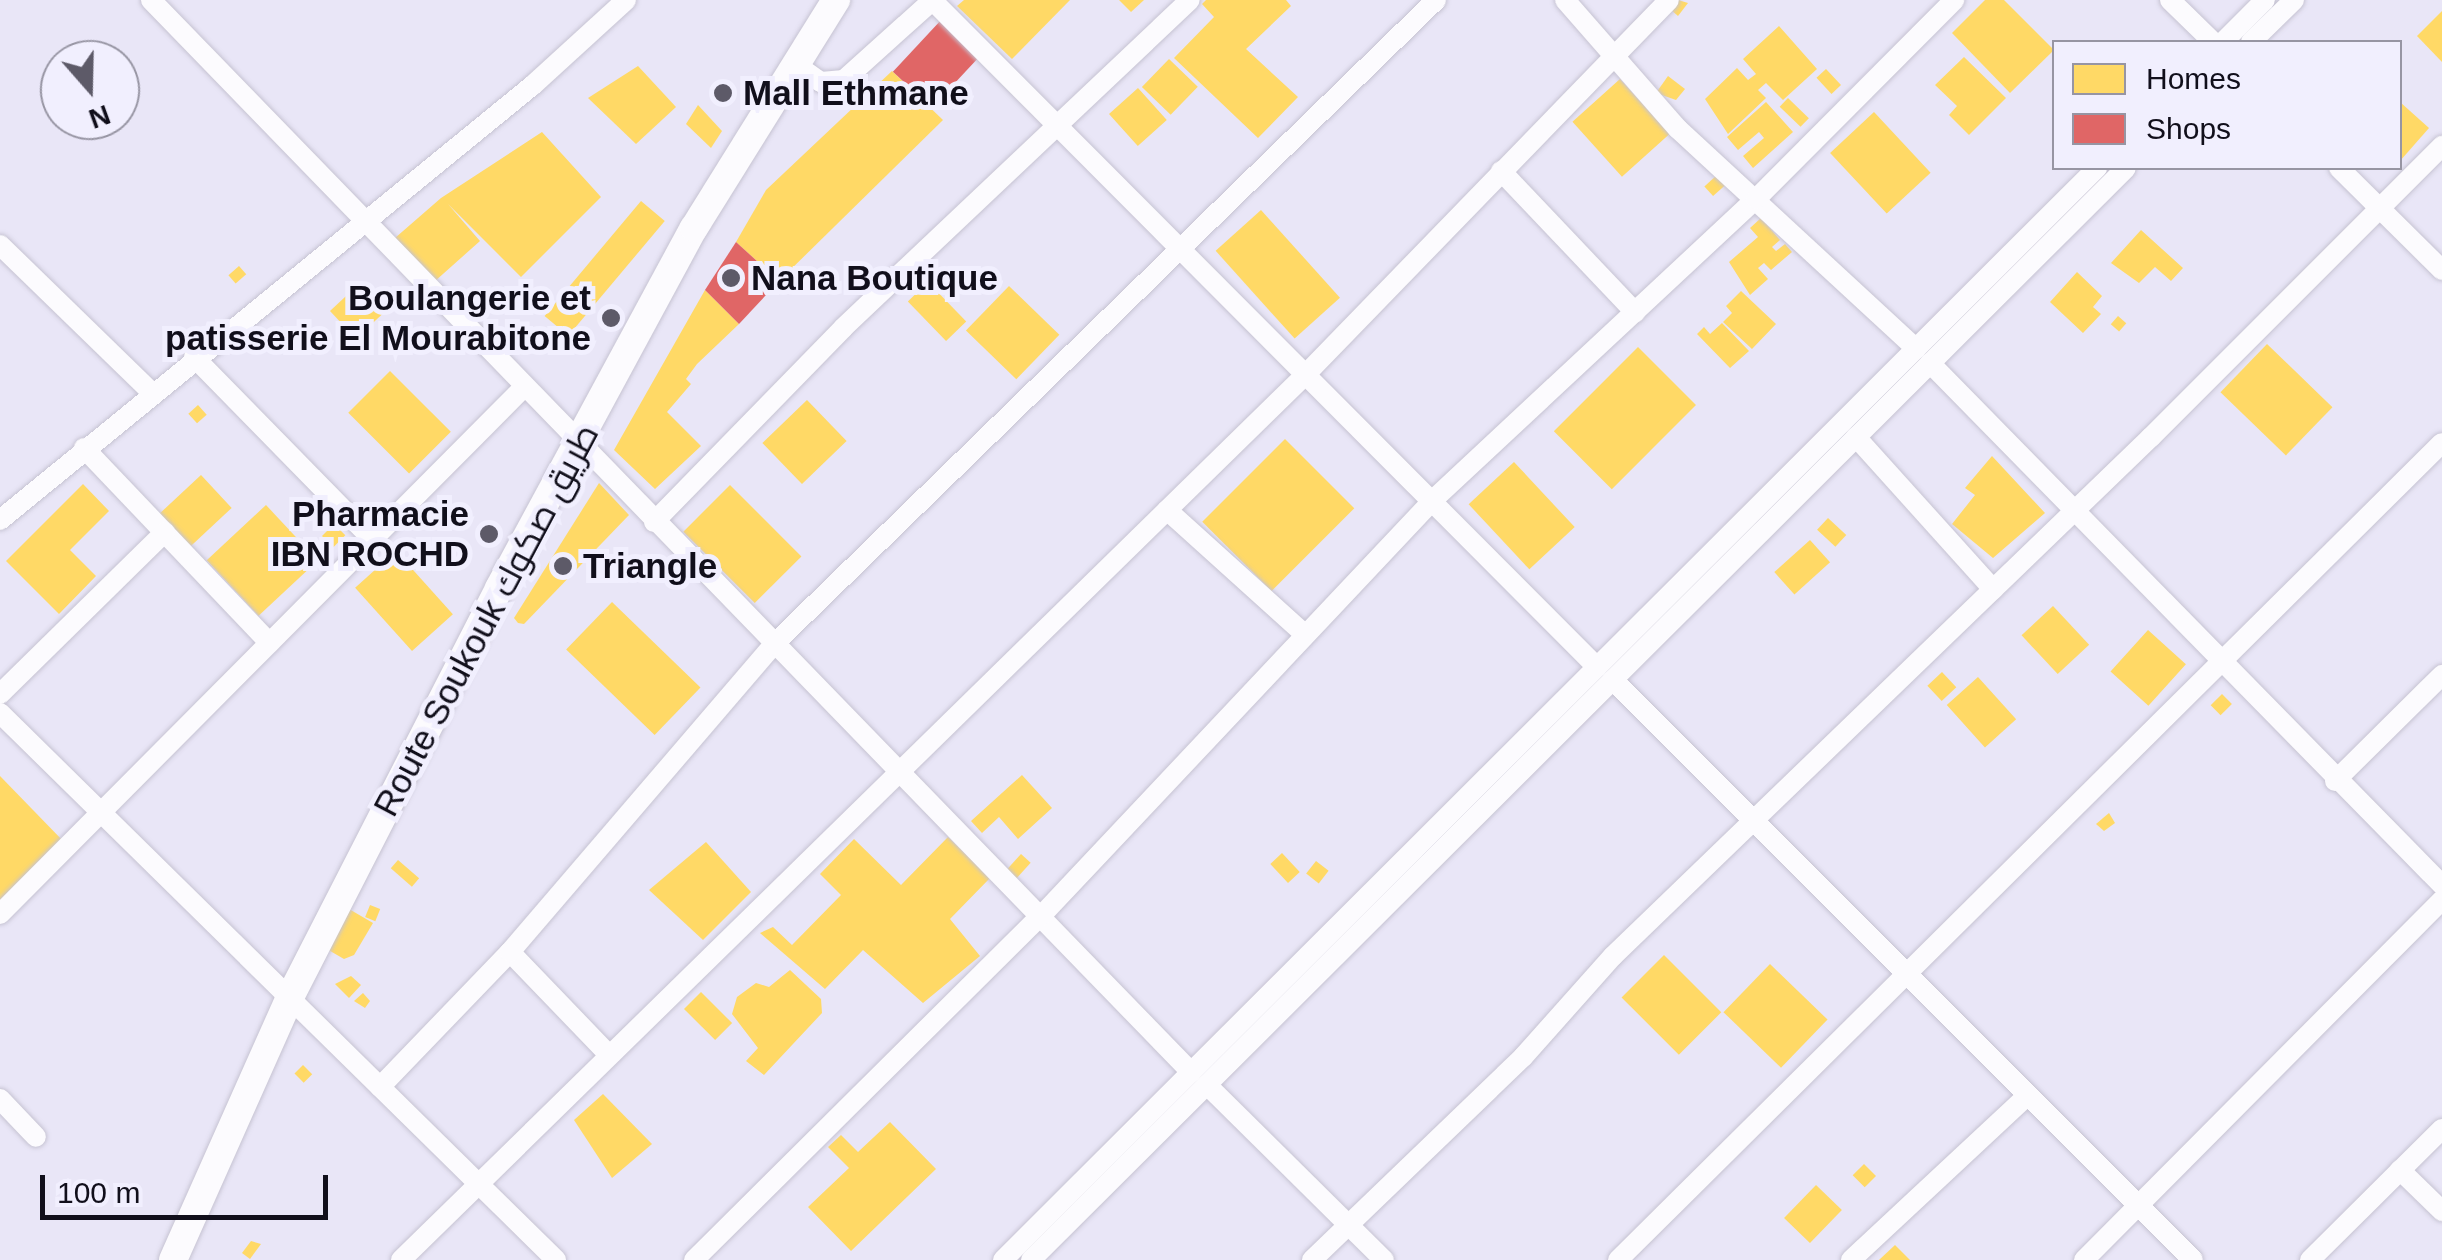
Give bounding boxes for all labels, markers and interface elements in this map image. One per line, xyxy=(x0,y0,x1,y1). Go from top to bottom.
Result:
north arrow xyxy=(40,40,140,140)
legend xyxy=(2052,40,2402,170)
text: Homes xyxy=(2146,62,2241,95)
place label: Mall Ethmane xyxy=(743,72,969,114)
marker: Mall Ethmane xyxy=(712,82,734,104)
text: N xyxy=(85,99,115,135)
text: Shops xyxy=(2146,112,2231,145)
place label: Nana Boutique xyxy=(751,257,998,299)
marker: Nana Boutique xyxy=(720,267,742,289)
place label: Boulangerie et patisserie El Mourabitone xyxy=(165,277,591,359)
marker: Boulangerie et patisserie El Mourabitone xyxy=(600,307,622,329)
street label: Route Soukouk طريق صكوك xyxy=(365,417,607,823)
place label: Pharmacie IBN ROCHD xyxy=(271,493,469,575)
marker: Pharmacie IBN ROCHD xyxy=(478,523,500,545)
place label: Triangle xyxy=(583,545,717,587)
marker: Triangle xyxy=(552,555,574,577)
scale bar xyxy=(45,1155,332,1217)
text: 100 m xyxy=(57,1176,140,1209)

